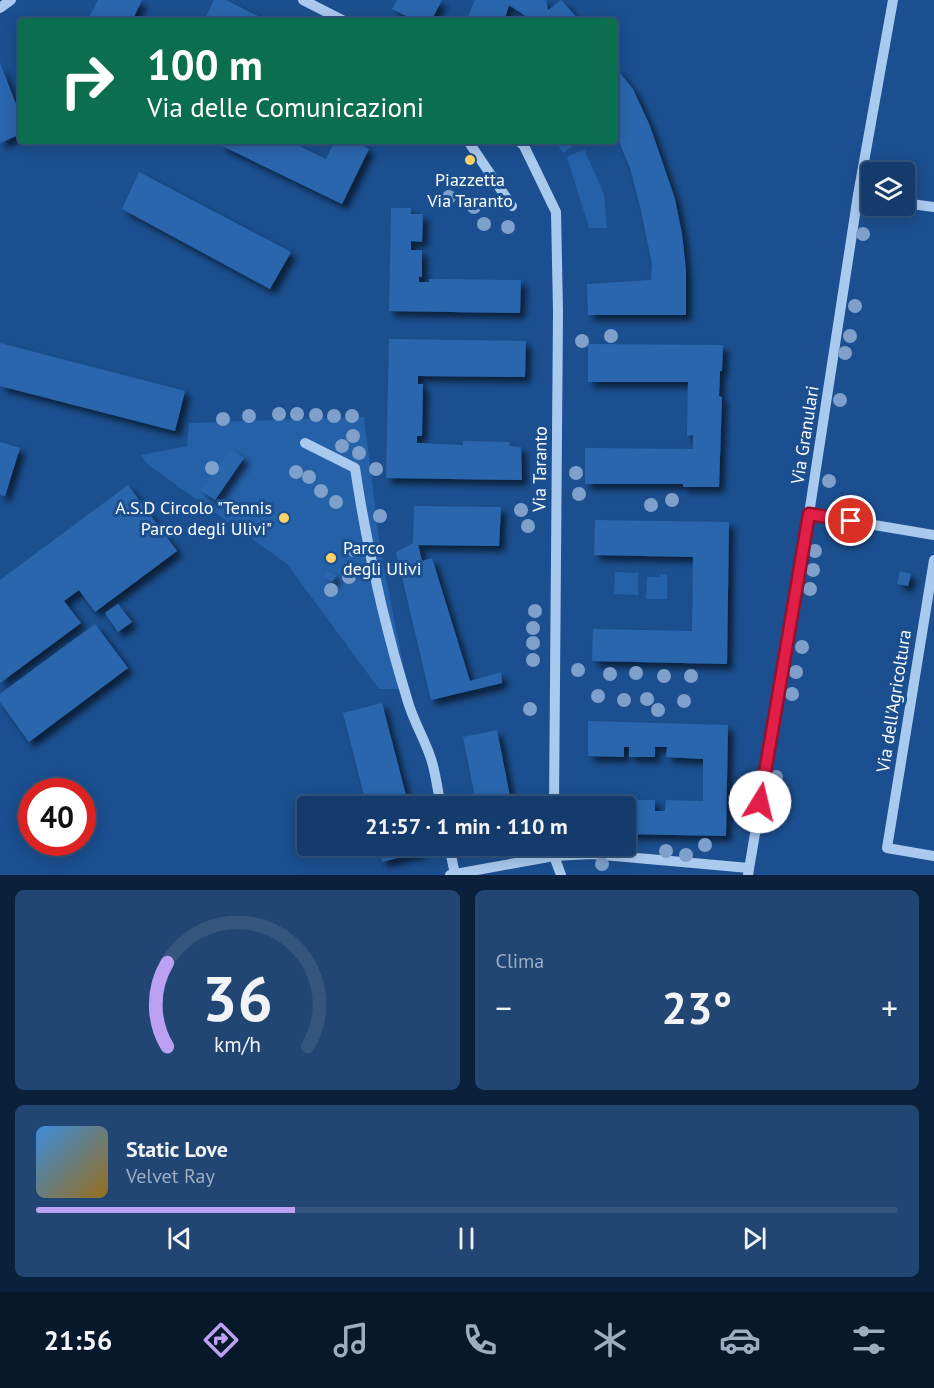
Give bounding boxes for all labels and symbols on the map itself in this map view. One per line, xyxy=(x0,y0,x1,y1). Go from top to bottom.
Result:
marker: Piazzetta Via Taranto xyxy=(463,153,477,167)
place label: Piazzetta Via Taranto xyxy=(426,168,513,212)
street label: Via Granulari xyxy=(785,384,824,487)
street label: Via Taranto xyxy=(527,426,552,513)
pin xyxy=(825,495,876,546)
place label: A.S.D Circolo "Tennis Parco degli Ulivi" xyxy=(115,496,272,540)
marker: A.S.D Circolo "Tennis Parco degli Ulivi" xyxy=(277,511,291,525)
place label: Parco degli Ulivi xyxy=(343,536,422,580)
marker: Parco degli Ulivi xyxy=(324,551,338,565)
street label: Via dell'Agricoltura xyxy=(871,628,916,775)
position arrow xyxy=(728,770,792,834)
speed limit sign: 40 xyxy=(18,778,96,856)

